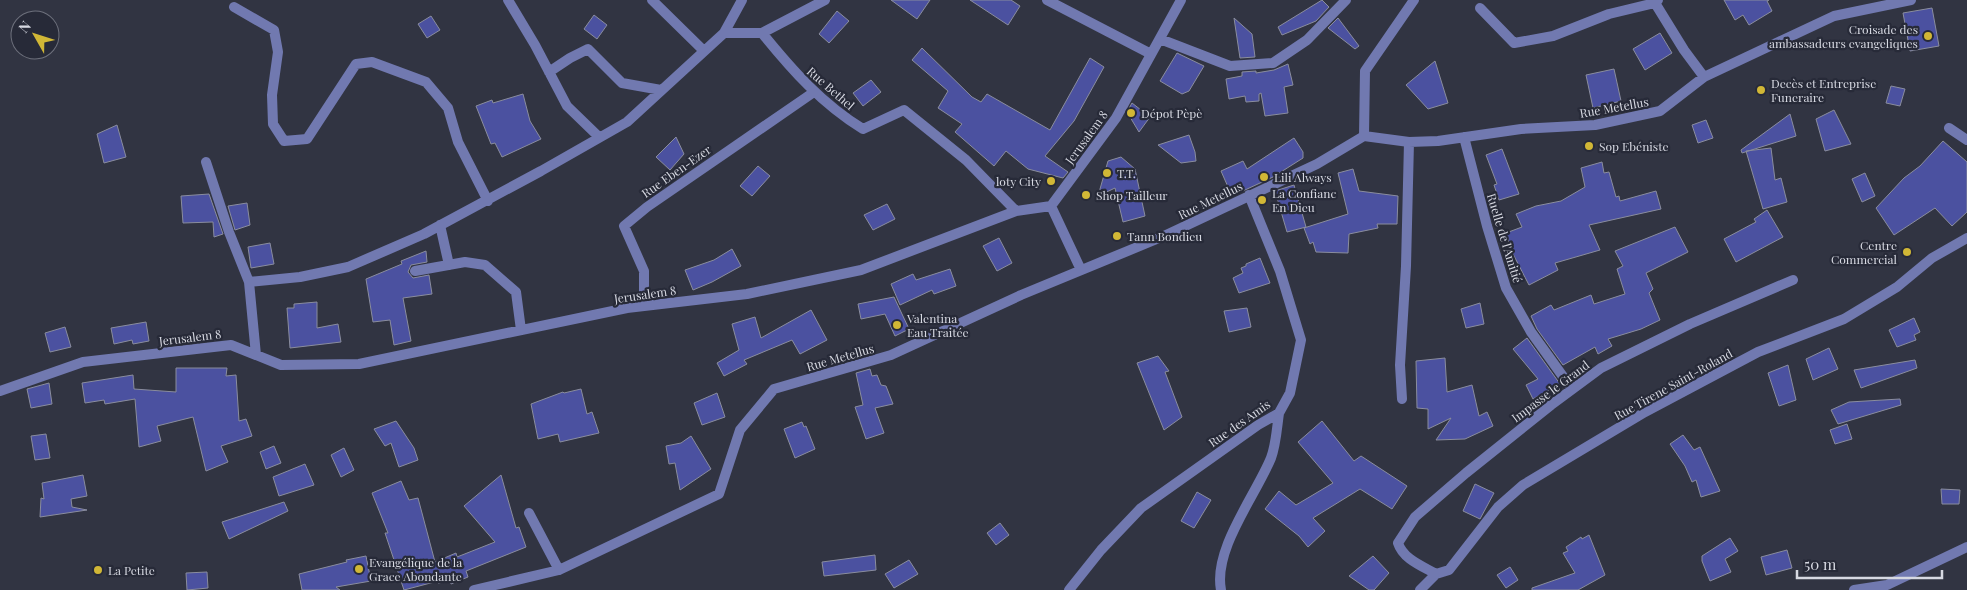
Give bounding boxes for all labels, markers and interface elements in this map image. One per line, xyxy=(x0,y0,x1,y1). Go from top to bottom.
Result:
north arrow xyxy=(10,10,60,60)
text: N xyxy=(14,17,35,36)
place label: Croisade des ambassadeurs evangeliques xyxy=(1769,21,1918,51)
marker: Croisade des ambassadeurs evangeliques xyxy=(1922,30,1934,42)
street label: Rue Bethel xyxy=(804,63,859,113)
place label: Decès et Entreprise Funeraire xyxy=(1771,75,1876,105)
marker: Decès et Entreprise Funeraire xyxy=(1755,84,1767,96)
street label: Rue Metellus xyxy=(1578,93,1650,121)
place label: Dépot Pèpè xyxy=(1141,105,1202,121)
street label: Jerusalem 8 xyxy=(1061,107,1111,168)
marker: Dépot Pèpè xyxy=(1125,107,1137,119)
place label: Sop Ebéniste xyxy=(1599,138,1669,154)
marker: Sop Ebéniste xyxy=(1583,140,1595,152)
street label: Rue Eben-Ezer xyxy=(638,141,714,201)
place label: T.T. xyxy=(1117,165,1136,181)
marker: T.T. xyxy=(1101,167,1113,179)
place label: Lili Always xyxy=(1274,169,1332,185)
marker: Lili Always xyxy=(1258,171,1270,183)
place label: loty City xyxy=(996,173,1041,189)
marker: loty City xyxy=(1045,175,1057,187)
street label: Rue Metellus xyxy=(1175,178,1245,222)
place label: La Confianc En Dieu xyxy=(1272,185,1336,215)
place label: Shop Tailleur xyxy=(1096,187,1168,203)
marker: Shop Tailleur xyxy=(1080,189,1092,201)
street label: Ruelle de l'Amitié xyxy=(1484,191,1526,285)
marker: La Confianc En Dieu xyxy=(1256,194,1268,206)
place label: Tann Bondieu xyxy=(1127,228,1202,244)
marker: Tann Bondieu xyxy=(1111,230,1123,242)
place label: Centre Commercial xyxy=(1831,237,1898,267)
marker: Centre Commercial xyxy=(1901,246,1913,258)
street label: Jerusalem 8 xyxy=(612,282,677,306)
place label: Valentina Eau Traitée xyxy=(906,310,969,340)
marker: Valentina Eau Traitée xyxy=(891,319,903,331)
street label: Jerusalem 8 xyxy=(157,325,222,349)
street label: Rue Metellus xyxy=(804,340,876,374)
street label: Rue Tirene Saint-Roland xyxy=(1611,345,1735,423)
street label: Impasse le Grand xyxy=(1508,357,1592,425)
street label: Rue des Amis xyxy=(1205,396,1273,450)
scale bar xyxy=(1797,548,1942,580)
place label: Evangélique de la Grace Abondante xyxy=(369,554,462,584)
text: 50 m xyxy=(1804,554,1837,574)
place label: La Petite xyxy=(108,562,155,578)
marker: Evangélique de la Grace Abondante xyxy=(353,563,365,575)
marker: La Petite xyxy=(92,564,104,576)

